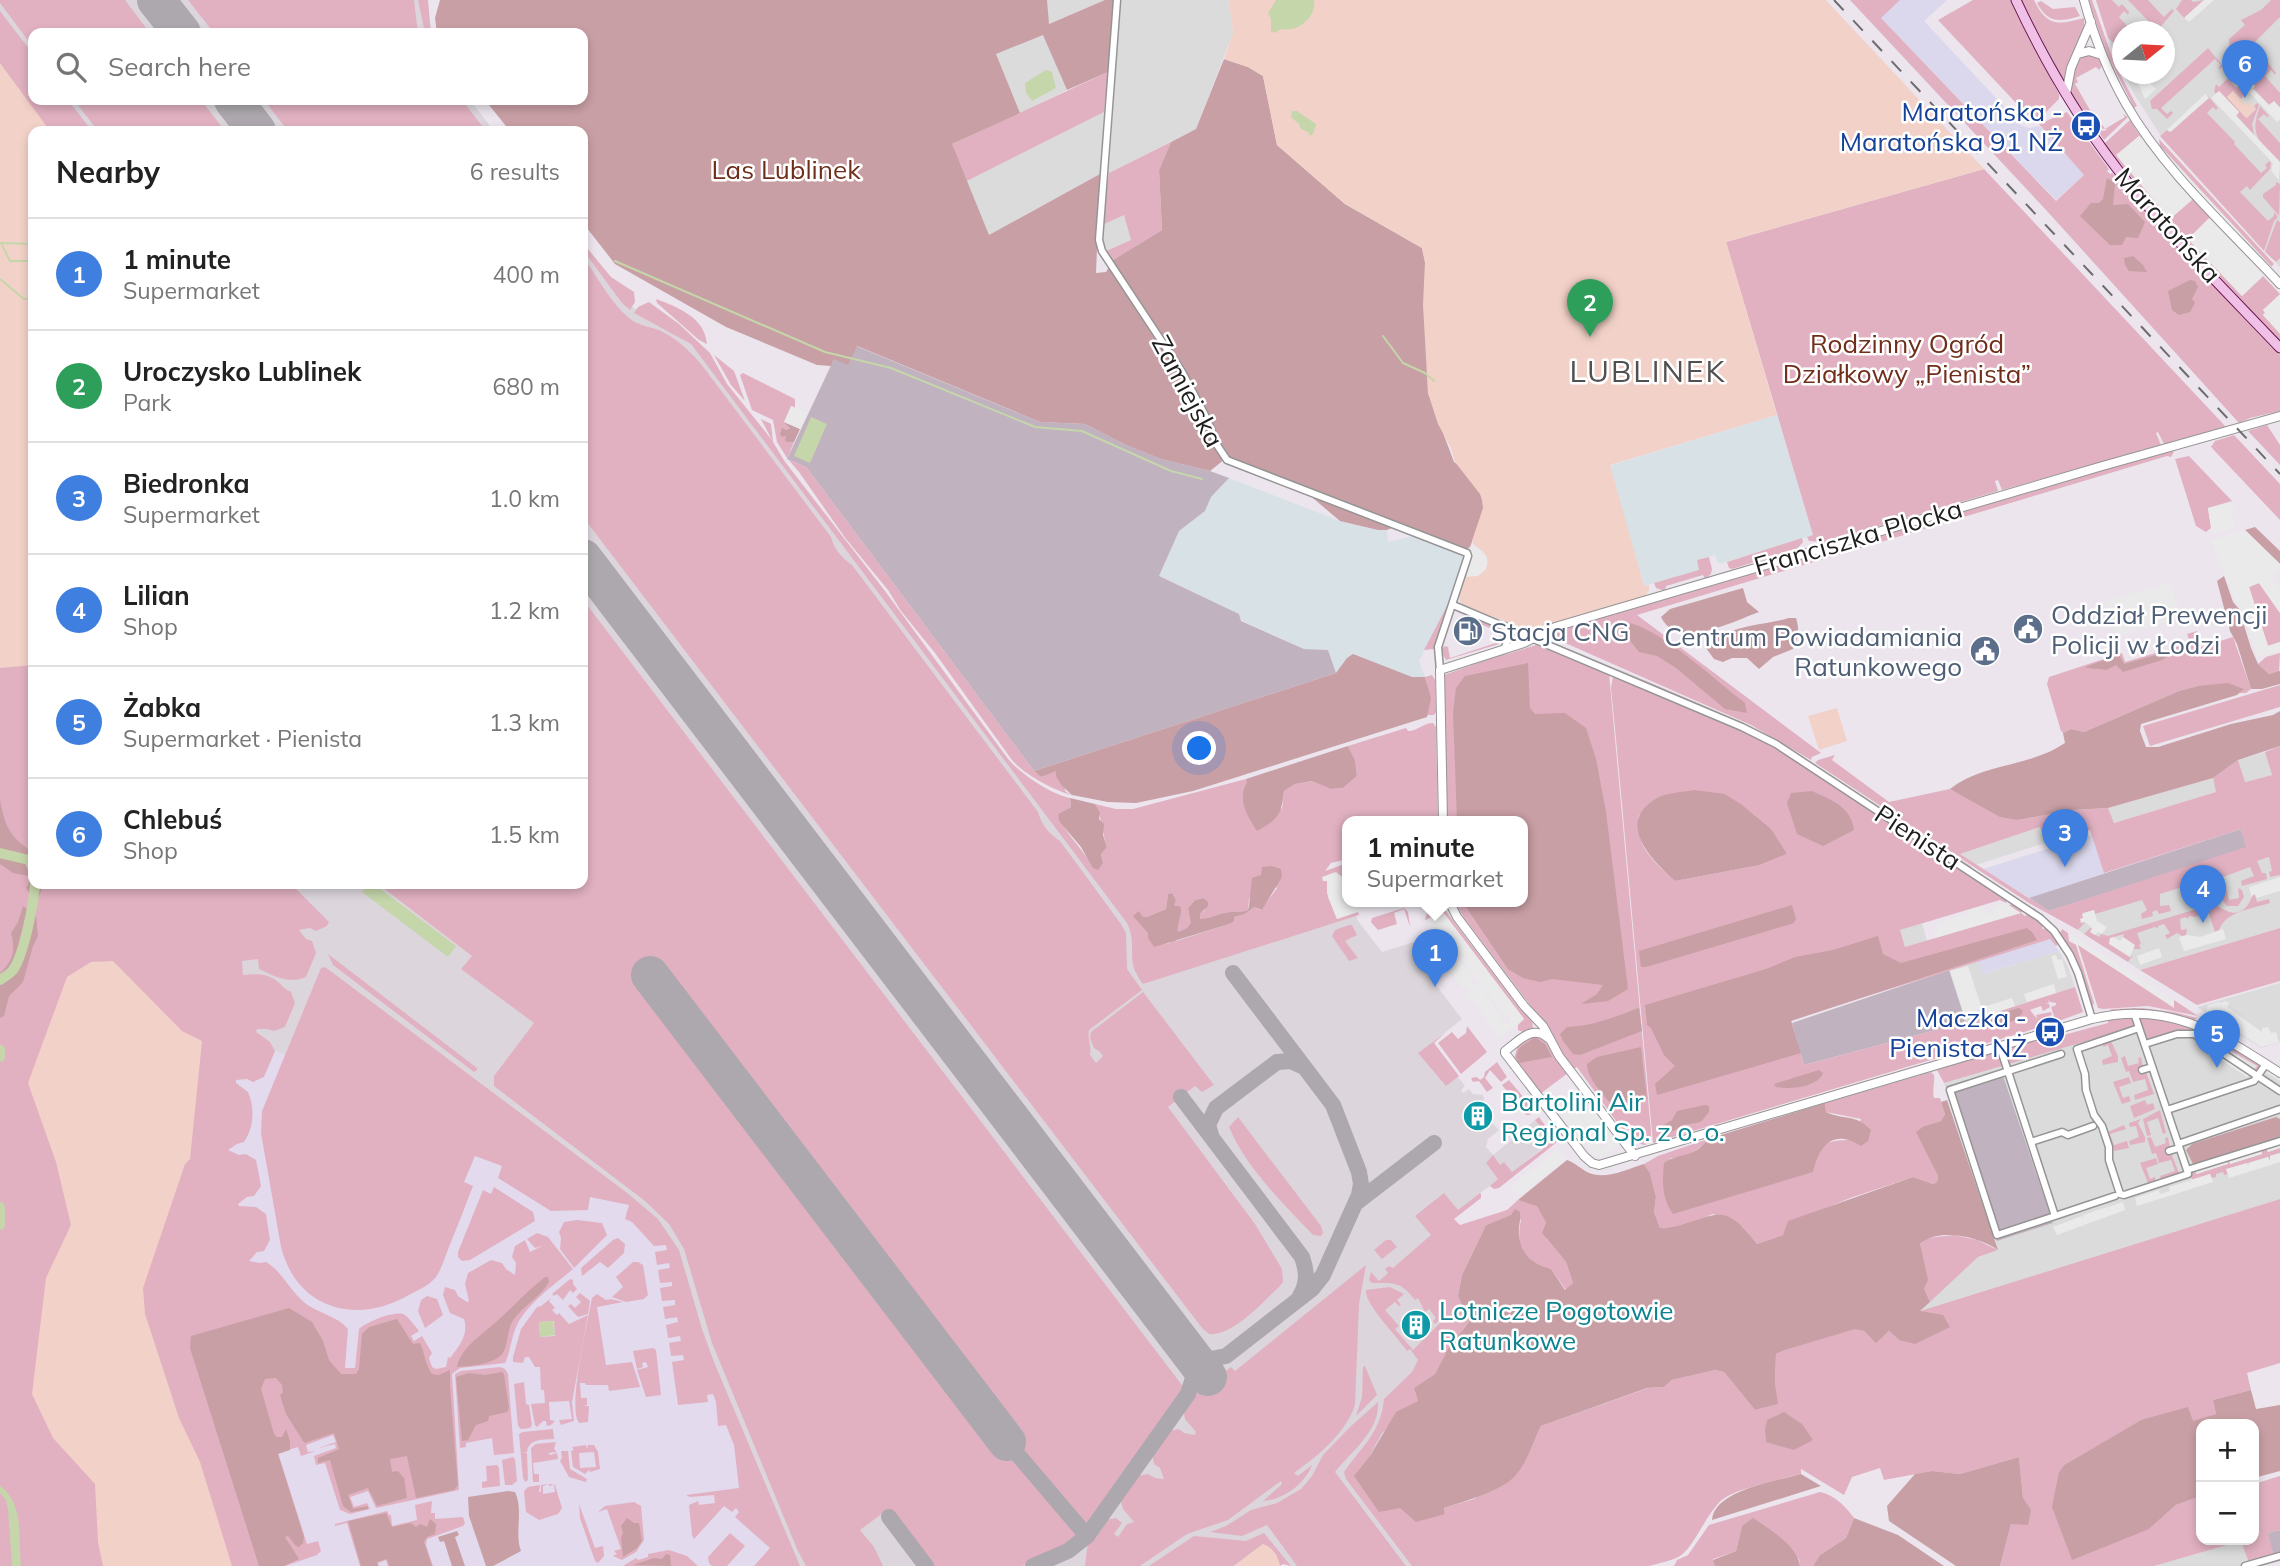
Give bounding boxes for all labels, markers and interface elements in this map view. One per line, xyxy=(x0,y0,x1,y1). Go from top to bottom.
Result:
north arrow xyxy=(2112,21,2175,84)
search box xyxy=(28,28,588,105)
pin: 6 xyxy=(2222,40,2268,98)
icon: search xyxy=(52,48,90,86)
text: Search here xyxy=(108,50,251,83)
place label: Maratońska - Maratońska 91 NŻ xyxy=(1840,95,2063,158)
bus stop icon: Maratońska - Maratońska 91 NŻ xyxy=(2069,109,2103,143)
text: Nearby xyxy=(56,153,160,191)
park label: Las Lublinek xyxy=(711,153,861,186)
text: 6 results xyxy=(470,157,560,186)
street label: Maratońska xyxy=(2108,161,2228,289)
text: 1 minute xyxy=(123,243,231,276)
text: 1 xyxy=(72,260,86,289)
text: 400 m xyxy=(492,260,560,289)
text: Supermarket xyxy=(123,276,260,305)
pin: 2 xyxy=(1567,279,1613,337)
park label: Rodzinny Ogród Działkowy „Pienista” xyxy=(1783,327,2031,390)
street label: Zamiejska xyxy=(1145,329,1231,453)
district label: LUBLINEK xyxy=(1569,352,1727,390)
text: Uroczysko Lublinek xyxy=(123,355,361,388)
text: 2 xyxy=(72,372,86,401)
text: 680 m xyxy=(492,372,560,401)
text: Park xyxy=(123,388,171,417)
text: Biedronka xyxy=(123,467,250,500)
text: 3 xyxy=(72,484,86,513)
text: 1.0 km xyxy=(489,484,560,513)
street label: Franciszka Plocka xyxy=(1750,491,1966,583)
text: Supermarket xyxy=(123,500,260,529)
text: Lilian xyxy=(123,579,190,612)
text: 4 xyxy=(72,596,86,625)
text: 1.2 km xyxy=(489,596,560,625)
place label: Oddział Prewencji Policji w Łodzi xyxy=(2051,598,2267,661)
text: Shop xyxy=(123,612,178,641)
public building icon: Oddział Prewencji Policji w Łodzi xyxy=(2011,612,2045,646)
fuel station icon: Stacja CNG xyxy=(1451,614,1485,648)
place label: Stacja CNG xyxy=(1491,615,1630,648)
place label: Centrum Powiadamiania Ratunkowego xyxy=(1664,620,1962,683)
public building icon: Centrum Powiadamiania Ratunkowego xyxy=(1968,634,2002,668)
text: Żabka xyxy=(123,691,201,724)
text: 5 xyxy=(72,708,86,737)
text: 1.3 km xyxy=(489,708,560,737)
text: Supermarket · Pienista xyxy=(123,724,362,753)
your location xyxy=(1182,731,1216,765)
street label: Pienista xyxy=(1869,797,1967,877)
text: Chlebuś xyxy=(123,803,222,836)
pin: 3 xyxy=(2042,809,2088,867)
popup xyxy=(1342,816,1528,907)
text: 6 xyxy=(72,820,86,849)
text: 1.5 km xyxy=(489,820,560,849)
text: 1 minute xyxy=(1367,831,1475,864)
text: Shop xyxy=(123,836,178,865)
text: Supermarket xyxy=(1367,864,1503,893)
pin: 4 xyxy=(2180,865,2226,923)
pin: 1 xyxy=(1412,929,1458,987)
place label: Maczka - Pienista NŻ xyxy=(1889,1001,2027,1064)
pin: 5 xyxy=(2194,1010,2240,1068)
bus stop icon: Maczka - Pienista NŻ xyxy=(2033,1015,2067,1049)
place label: Bartolini Air Regional Sp. z o. o. xyxy=(1501,1085,1725,1148)
building icon: Bartolini Air Regional Sp. z o. o. xyxy=(1461,1099,1495,1133)
place label: Lotnicze Pogotowie Ratunkowe xyxy=(1439,1294,1673,1357)
building icon: Lotnicze Pogotowie Ratunkowe xyxy=(1399,1308,1433,1342)
map controls xyxy=(2196,1419,2259,1545)
button: + xyxy=(2196,1419,2259,1482)
button: − xyxy=(2196,1482,2259,1545)

